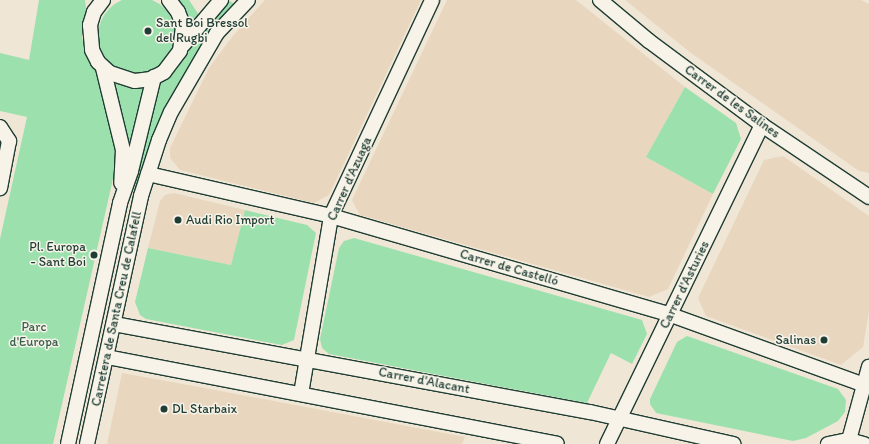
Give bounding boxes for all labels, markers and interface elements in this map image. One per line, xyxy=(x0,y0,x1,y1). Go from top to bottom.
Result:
place label: Sant Boi Bressol del Rugbi xyxy=(156,16,248,47)
marker: Sant Boi Bressol del Rugbi xyxy=(143,26,153,36)
street label: Carrer de les Salines xyxy=(681,62,783,142)
street label: Carrer d'Azuaga xyxy=(325,135,375,223)
street label: Carretera de Santa Creu de Calafell xyxy=(89,210,145,408)
place label: Audi Rio Import xyxy=(186,212,274,228)
marker: Audi Rio Import xyxy=(173,215,183,225)
street label: Carrer d'Asturies xyxy=(657,239,713,331)
place label: Pl. Europa - Sant Boi xyxy=(30,240,86,271)
street label: Carrer de Castelló xyxy=(458,246,560,290)
marker: Pl. Europa - Sant Boi xyxy=(89,250,99,260)
park label: Parc d'Europa xyxy=(9,320,59,351)
place label: Salinas xyxy=(775,332,816,348)
marker: Salinas xyxy=(819,335,829,345)
street label: Carrer d'Alacant xyxy=(377,365,471,397)
place label: DL Starbaix xyxy=(172,401,237,417)
marker: DL Starbaix xyxy=(159,404,169,414)

